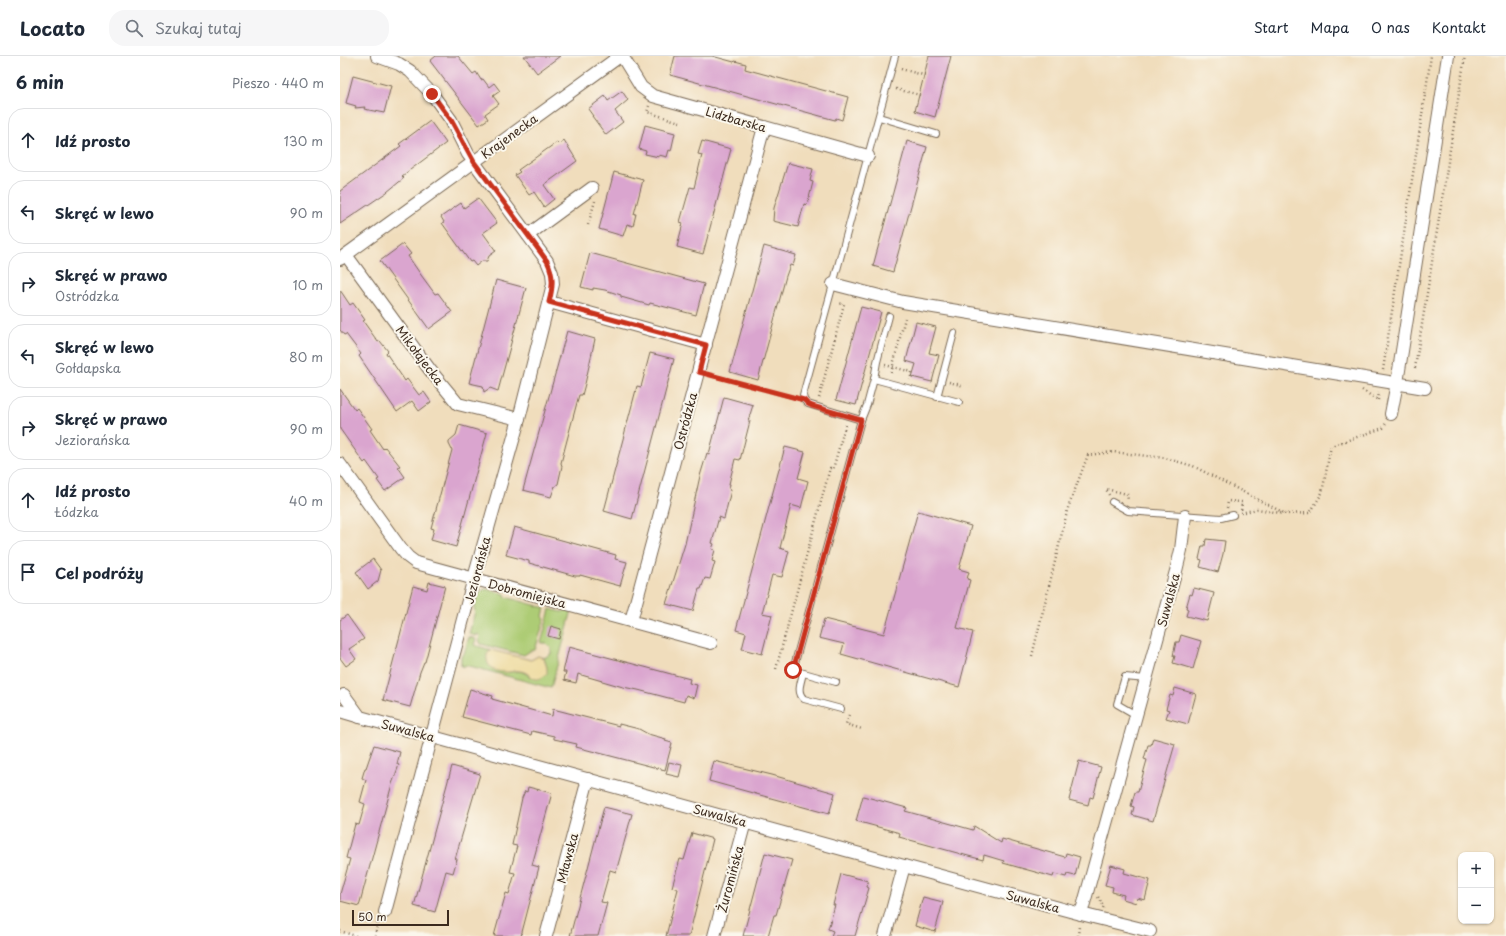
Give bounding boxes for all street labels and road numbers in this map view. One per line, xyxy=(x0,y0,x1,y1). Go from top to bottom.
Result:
street label: Lidzbarska xyxy=(704,102,769,136)
street label: Krajenecka xyxy=(477,109,541,163)
street label: Mikołajecka xyxy=(392,322,449,389)
street label: Ostródzka xyxy=(669,390,701,452)
street label: Jeziorańska xyxy=(459,534,495,606)
street label: Suwalska xyxy=(1152,571,1184,629)
street label: Dobromiejska xyxy=(486,574,569,612)
street label: Suwalska xyxy=(379,714,437,746)
street label: Suwalska xyxy=(691,799,749,831)
street label: Mławska xyxy=(552,830,582,885)
street label: Żuromińska xyxy=(712,843,748,914)
street label: Suwalska xyxy=(1004,885,1062,917)

